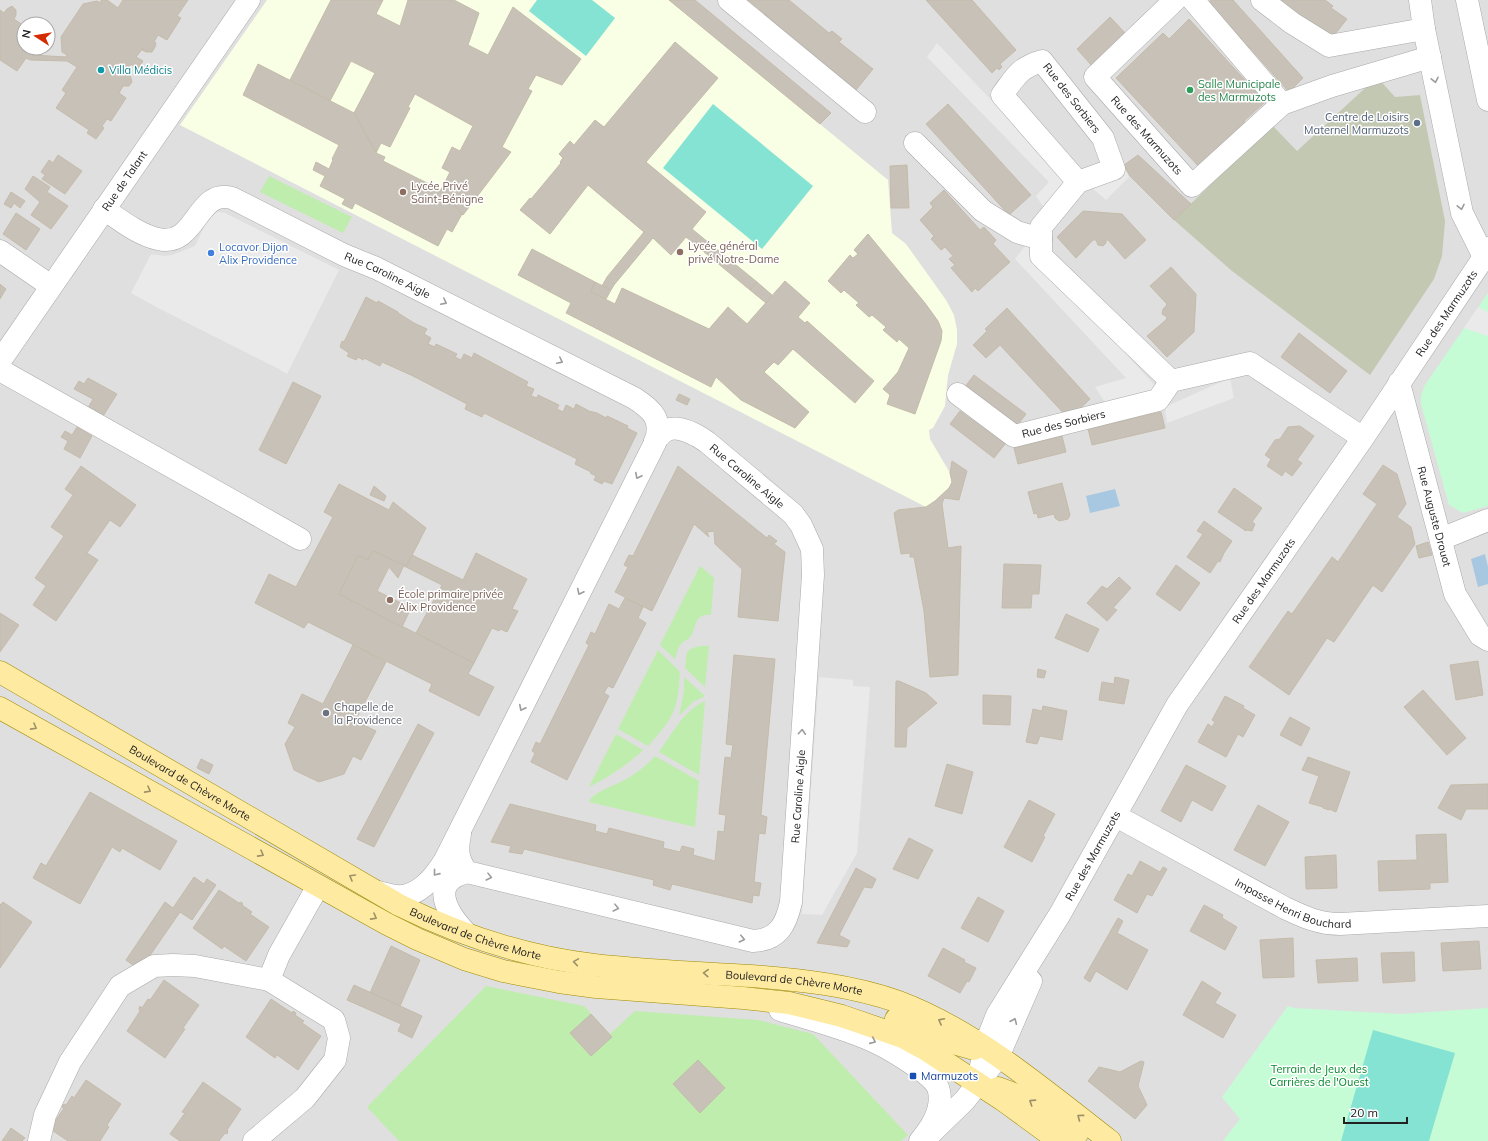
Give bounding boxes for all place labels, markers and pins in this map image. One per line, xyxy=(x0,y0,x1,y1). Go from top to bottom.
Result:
place label: Villa Médicis xyxy=(109,63,172,77)
marker: Villa Médicis xyxy=(96,65,106,75)
place label: Salle Municipale des Marmuzots xyxy=(1198,77,1280,104)
marker: Salle Municipale des Marmuzots xyxy=(1185,85,1195,95)
place label: Centre de Loisirs Maternel Marmuzots xyxy=(1304,110,1409,137)
marker: Centre de Loisirs Maternel Marmuzots xyxy=(1412,118,1422,128)
place label: Lycée Privé Saint-Bénigne xyxy=(411,179,484,206)
marker: Lycée Privé Saint-Bénigne xyxy=(398,187,408,197)
place label: Lycée général privé Notre-Dame xyxy=(688,239,779,266)
place label: Locavor Dijon Alix Providence xyxy=(219,240,297,267)
marker: Lycée général privé Notre-Dame xyxy=(675,247,685,257)
marker: Locavor Dijon Alix Providence xyxy=(206,248,216,258)
place label: École primaire privée Alix Providence xyxy=(398,587,503,614)
marker: École primaire privée Alix Providence xyxy=(385,595,395,605)
place label: Chapelle de la Providence xyxy=(334,700,402,727)
marker: Chapelle de la Providence xyxy=(321,708,331,718)
place label: Marmuzots xyxy=(921,1069,978,1083)
marker: Marmuzots xyxy=(908,1071,918,1081)

